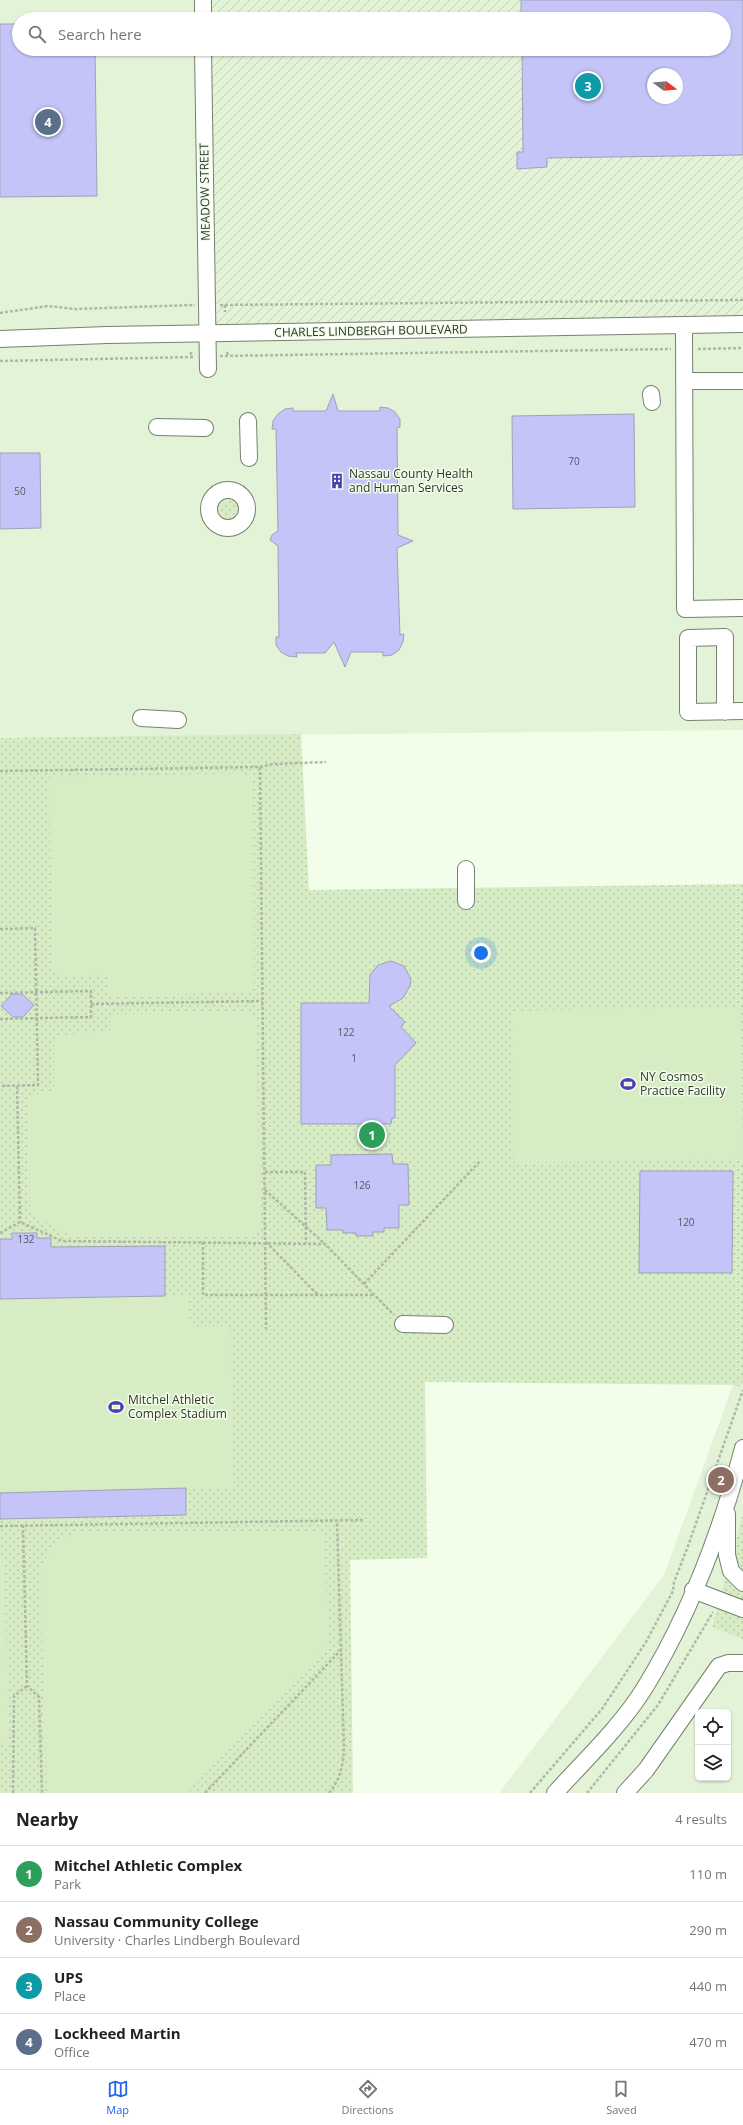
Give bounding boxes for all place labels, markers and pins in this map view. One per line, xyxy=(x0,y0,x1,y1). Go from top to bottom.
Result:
pin: 3 xyxy=(575,71,601,101)
pin: 4 xyxy=(35,107,61,137)
place label: Nassau County Health and Human Services xyxy=(349,465,473,496)
building icon: Nassau County Health and Human Services xyxy=(328,472,346,490)
place label: NY Cosmos Practice Facility xyxy=(640,1068,726,1099)
sports icon: NY Cosmos Practice Facility xyxy=(619,1075,637,1093)
pin: 1 xyxy=(359,1120,385,1150)
place label: Mitchel Athletic Complex Stadium xyxy=(128,1391,227,1422)
sports icon: Mitchel Athletic Complex Stadium xyxy=(107,1398,125,1416)
pin: 2 xyxy=(708,1465,734,1495)

